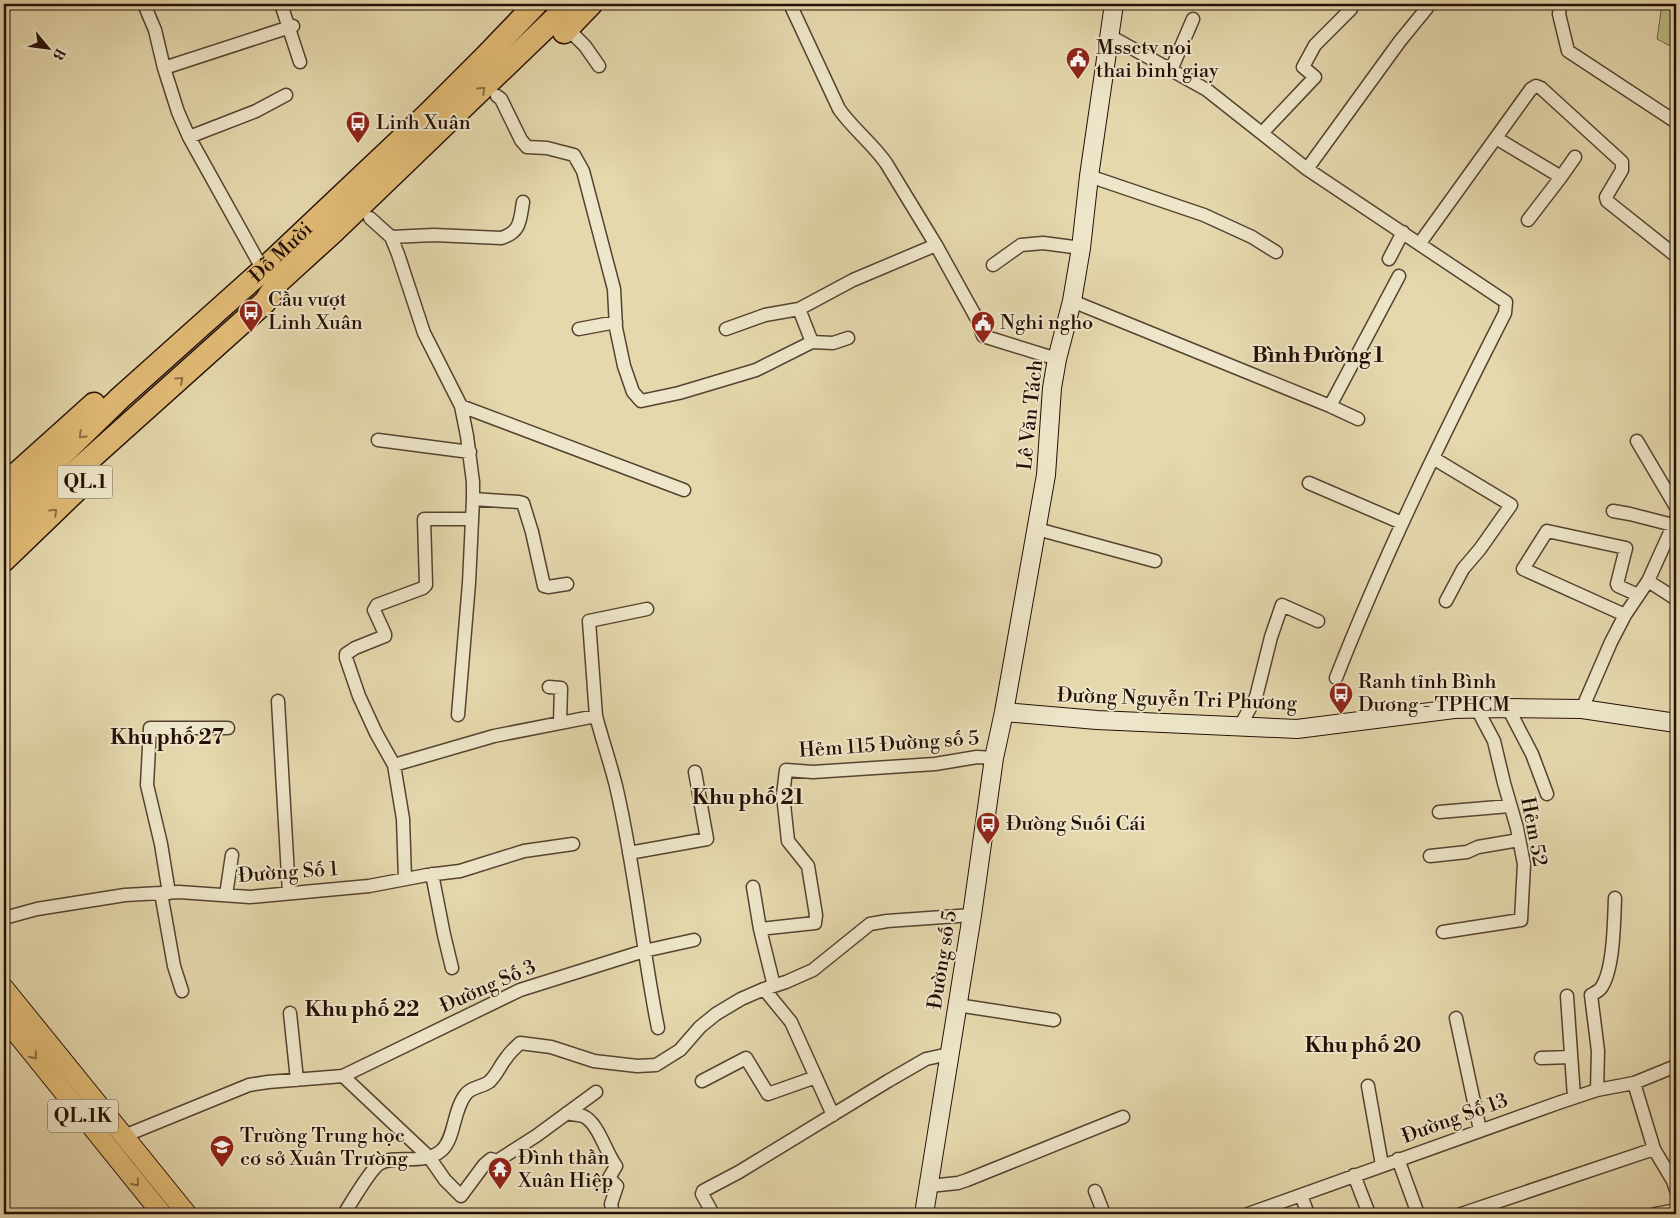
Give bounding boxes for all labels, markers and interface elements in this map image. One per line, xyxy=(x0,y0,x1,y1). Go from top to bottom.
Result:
north arrow xyxy=(22,22,72,72)
place label: Mssctv noi thai binh giay xyxy=(1096,36,1219,84)
text: B xyxy=(48,45,69,63)
public building icon: Mssctv noi thai binh giay xyxy=(1065,46,1091,80)
one-way arrow xyxy=(476,87,485,96)
bus stop icon: Linh Xuân xyxy=(345,110,371,144)
place label: Linh Xuân xyxy=(376,111,471,136)
street label: Đỗ Mười xyxy=(244,217,318,289)
place label: Cầu vượt Linh Xuân xyxy=(268,288,363,336)
bus stop icon: Cầu vượt Linh Xuân xyxy=(238,299,264,333)
public building icon: Nghi ngho xyxy=(970,310,996,344)
place label: Nghi ngho xyxy=(1000,311,1093,336)
district label: Bình Đường 1 xyxy=(1252,343,1384,369)
street label: Lê Văn Tách xyxy=(1013,358,1049,472)
one-way arrow xyxy=(174,376,183,385)
one-way arrow xyxy=(79,429,88,438)
road number: QL.1 xyxy=(58,466,112,498)
one-way arrow xyxy=(48,509,57,518)
place label: Ranh tỉnh Bình Dương - TPHCM xyxy=(1358,670,1510,718)
bus stop icon: Ranh tỉnh Bình Dương - TPHCM xyxy=(1328,681,1354,715)
street label: Đường Nguyễn Tri Phương xyxy=(1057,683,1298,717)
district label: Khu phố 27 xyxy=(110,725,224,751)
street label: Hẻm 115 Đường số 5 xyxy=(798,726,980,764)
district label: Khu phố 21 xyxy=(692,785,804,811)
street label: Hẻm 52 xyxy=(1514,795,1552,869)
bus stop icon: Đường Suối Cái xyxy=(975,811,1001,845)
place label: Đường Suối Cái xyxy=(1006,812,1146,837)
street label: Đường Số 1 xyxy=(237,857,339,889)
street label: Đường số 5 xyxy=(923,909,963,1011)
street label: Đường Số 3 xyxy=(436,955,540,1019)
district label: Khu phố 22 xyxy=(305,997,419,1023)
district label: Khu phố 20 xyxy=(1305,1033,1421,1059)
one-way arrow xyxy=(29,1051,38,1060)
street label: Đường Số 13 xyxy=(1399,1088,1511,1150)
road number: QL.1K xyxy=(48,1100,118,1132)
place label: Trường Trung học cơ sở Xuân Trường xyxy=(240,1124,409,1172)
school or university icon: Trường Trung học cơ sở Xuân Trường xyxy=(209,1134,235,1168)
place label: Đình thần Xuân Hiệp xyxy=(517,1146,613,1194)
temple icon: Đình thần Xuân Hiệp xyxy=(487,1156,513,1190)
one-way arrow xyxy=(131,1177,139,1186)

